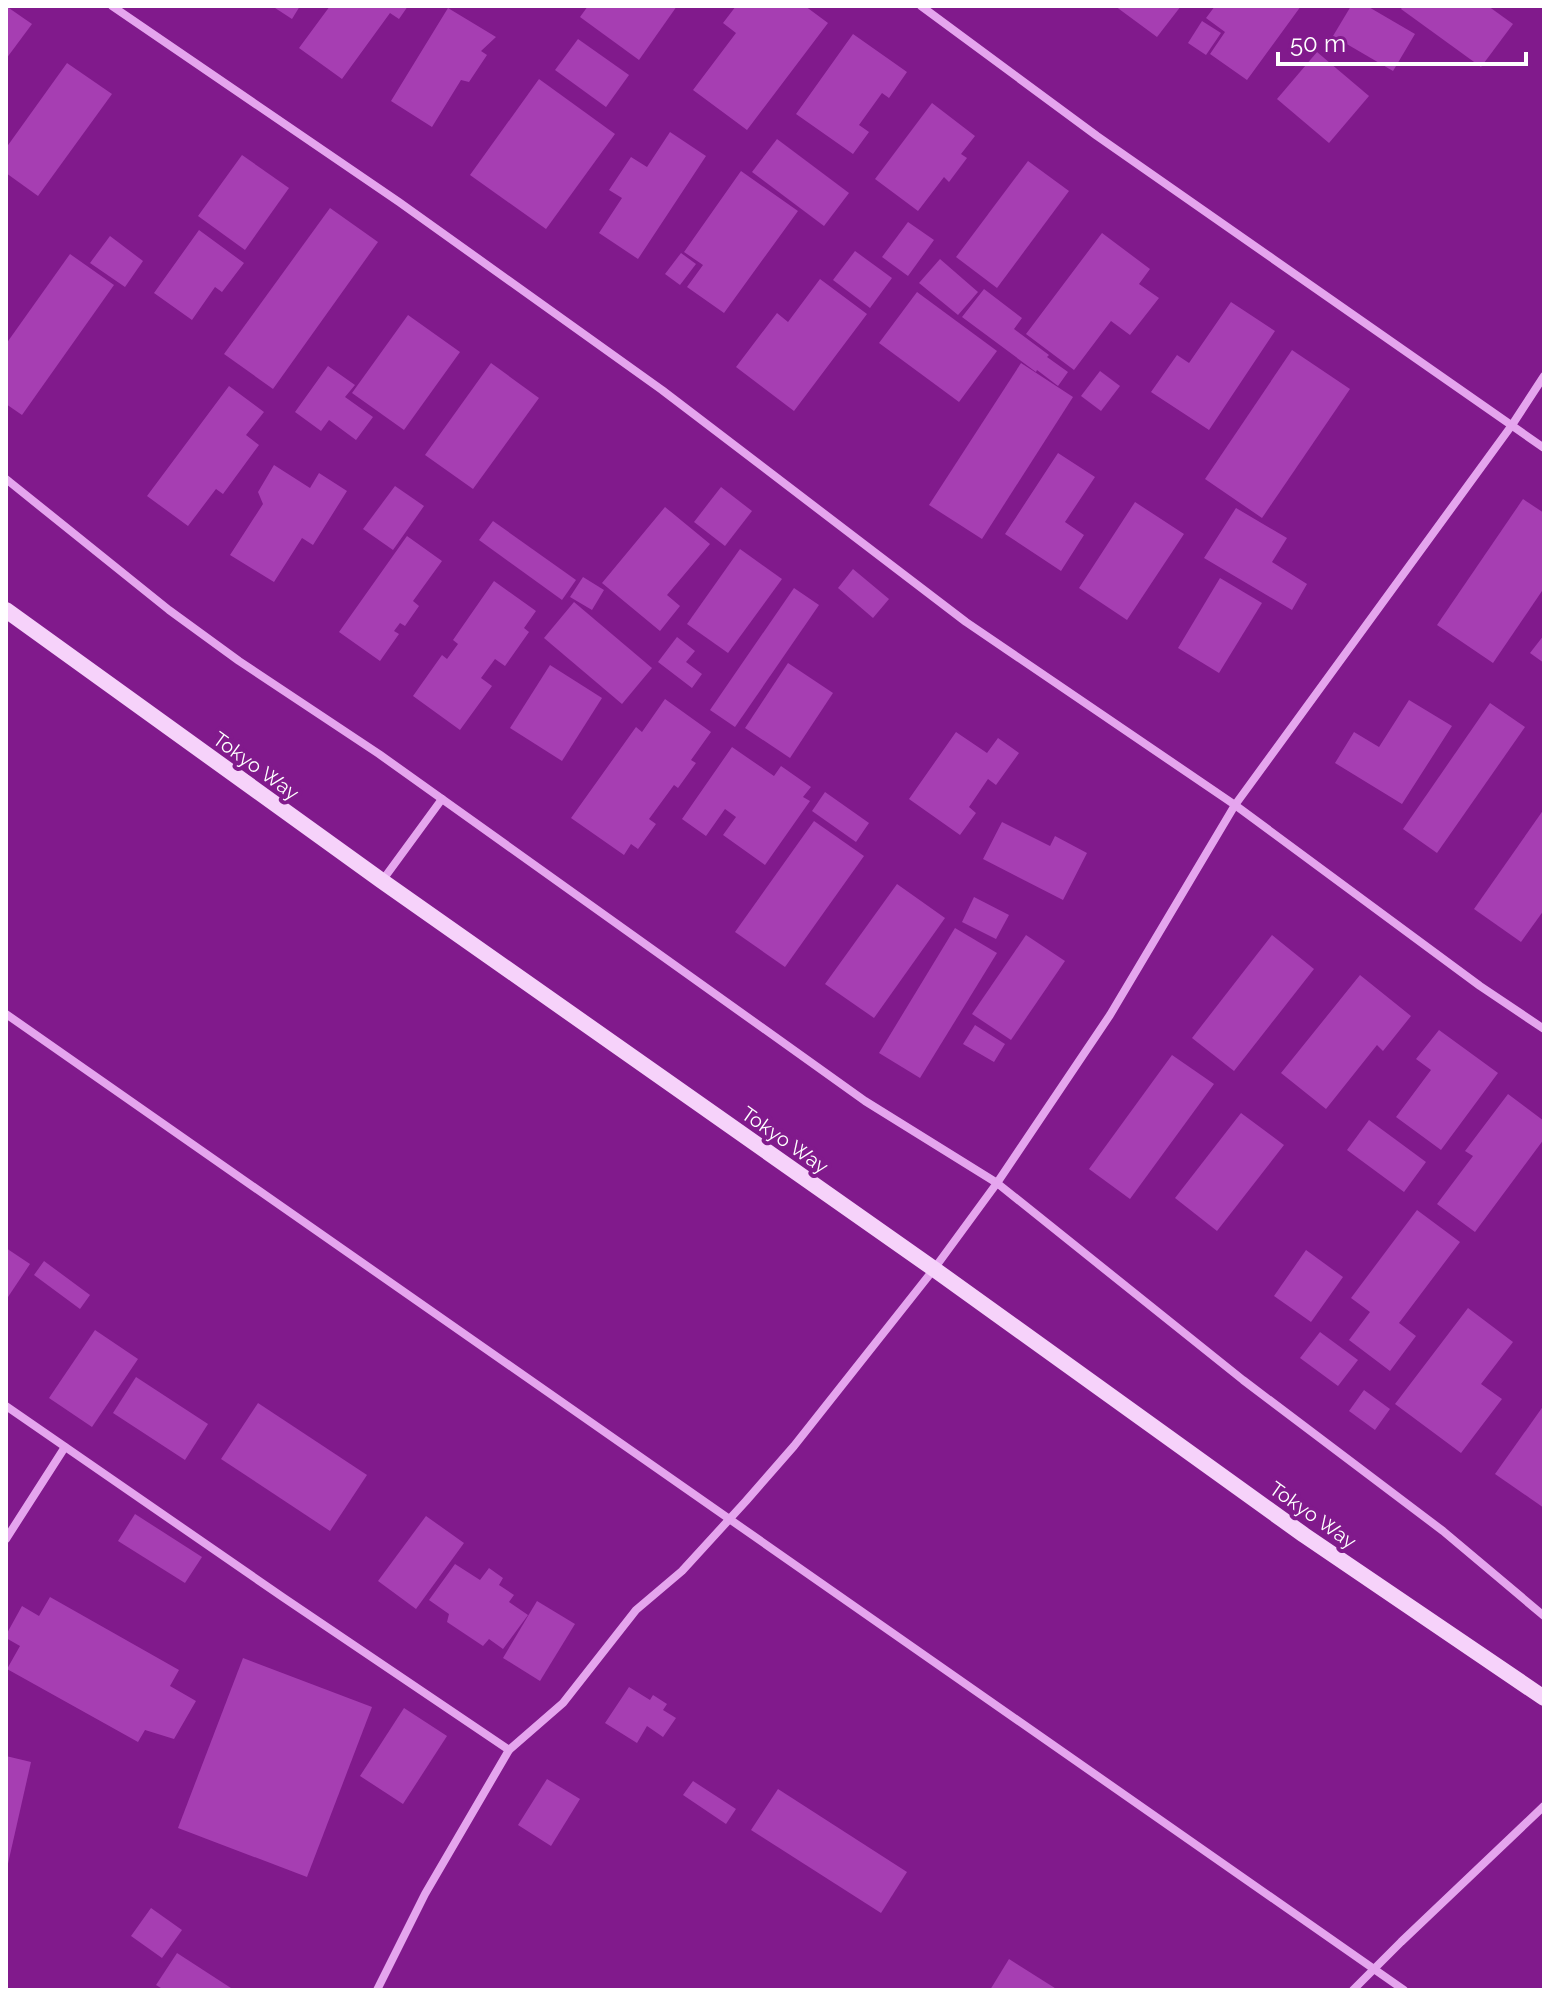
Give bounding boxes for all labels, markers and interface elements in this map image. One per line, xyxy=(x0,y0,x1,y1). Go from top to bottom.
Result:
scale bar xyxy=(1278,16,1526,66)
text: 50 m xyxy=(1290,29,1346,58)
street label: Tokyo Way xyxy=(208,727,304,805)
street label: Tokyo Way xyxy=(737,1101,833,1179)
street label: Tokyo Way xyxy=(1265,1476,1361,1554)

